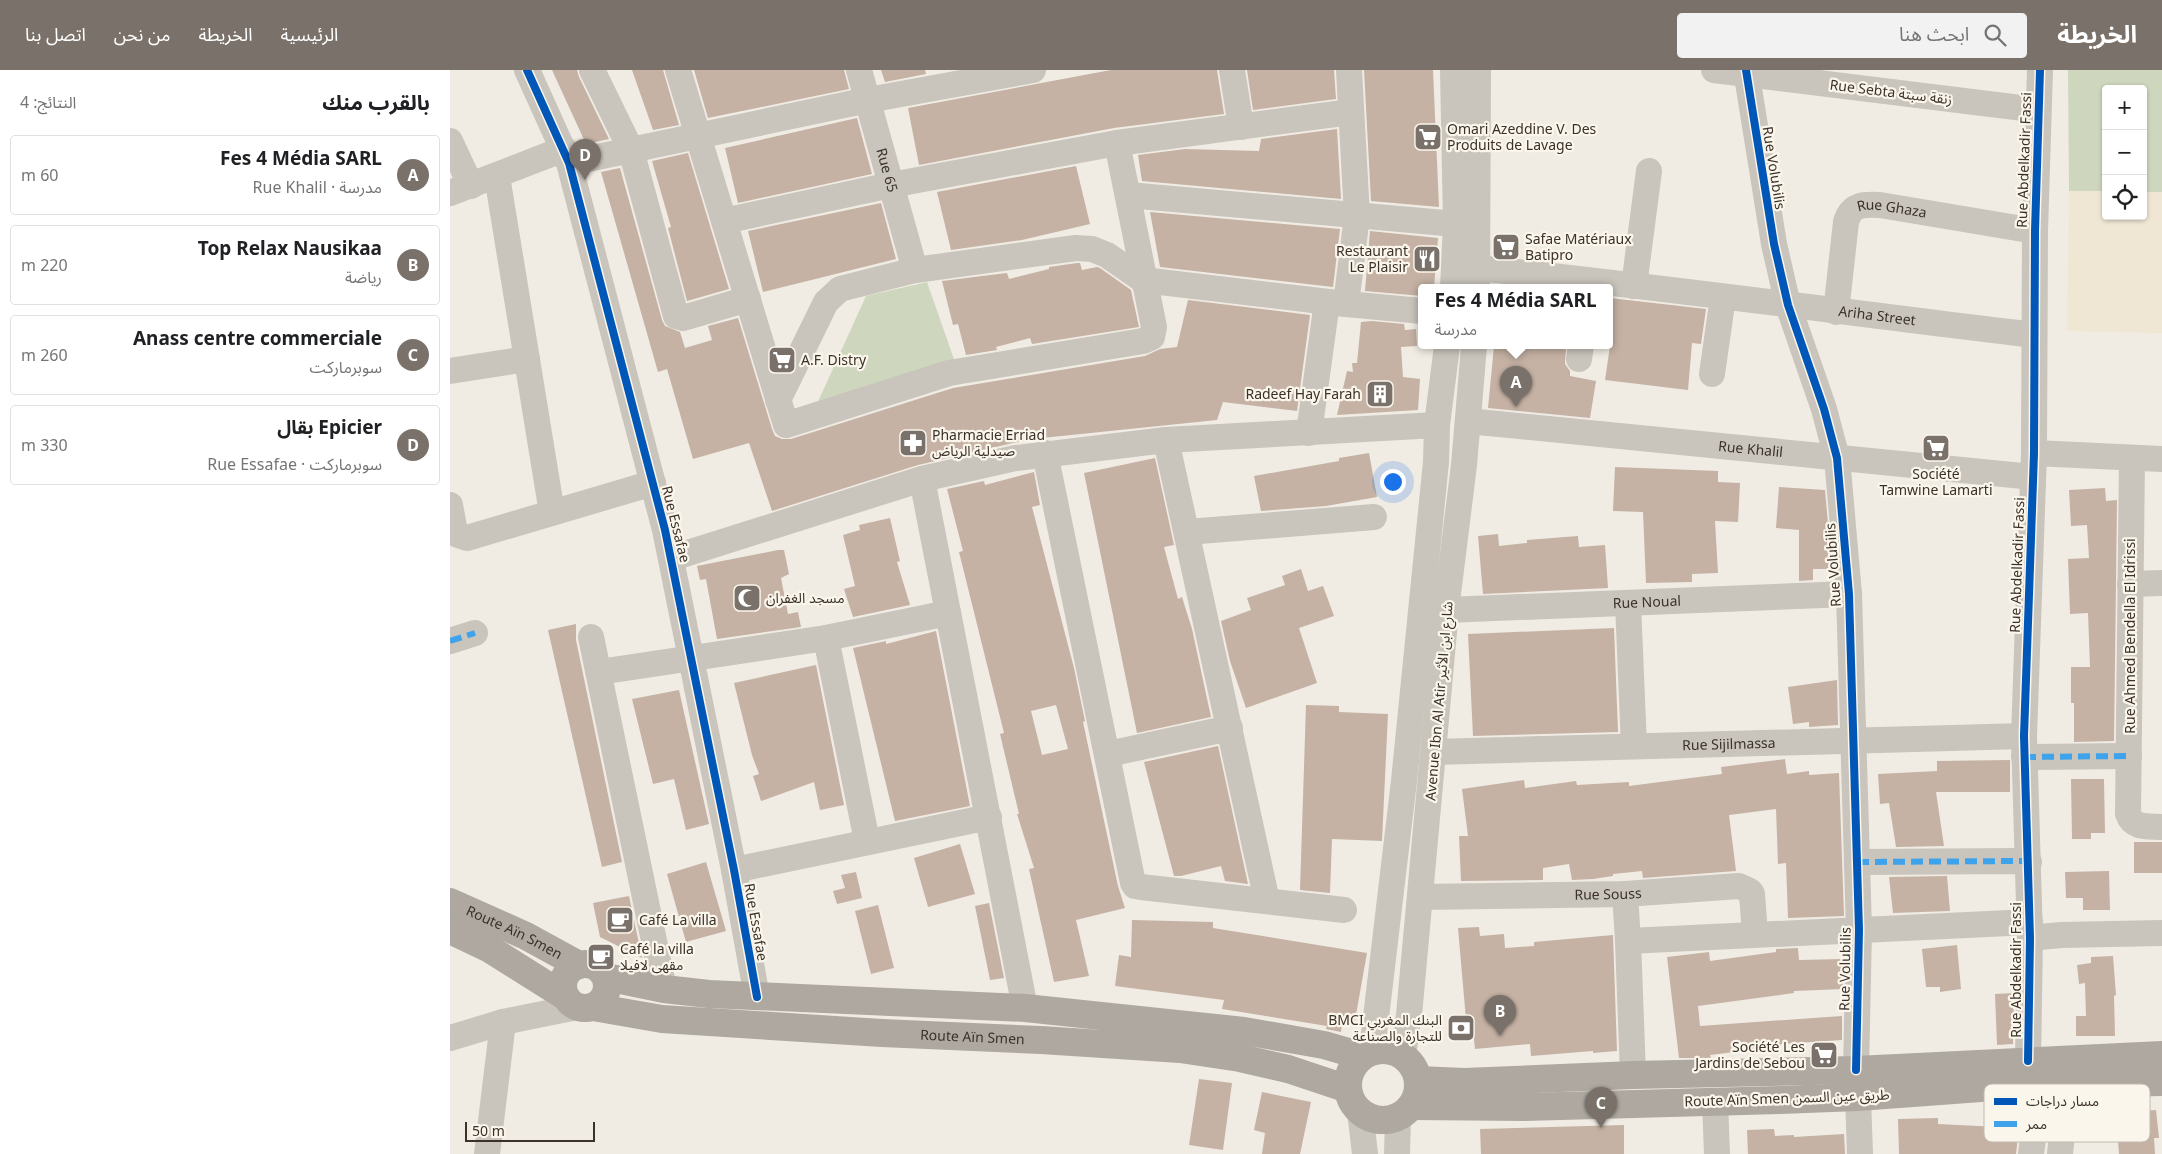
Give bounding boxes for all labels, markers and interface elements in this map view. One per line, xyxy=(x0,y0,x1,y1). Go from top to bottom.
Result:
search box xyxy=(1677,13,2027,58)
text: الخريطة xyxy=(2057,17,2137,50)
text: ابحث هنا xyxy=(1899,21,1969,47)
icon: search xyxy=(1981,21,2009,49)
text: اتصل بنا xyxy=(25,22,86,46)
text: من نحن xyxy=(114,22,171,46)
text: الخريطة xyxy=(199,22,252,46)
text: الرئيسية xyxy=(280,22,338,46)
street label: Rue Sebta زنقة سبتة xyxy=(1829,75,1953,108)
map controls xyxy=(2102,85,2147,220)
button: + xyxy=(2102,85,2147,130)
text: بالقرب منك xyxy=(322,88,430,116)
text: النتائج: 4 xyxy=(20,91,76,113)
street label: Rue Abdelkadir Fassi xyxy=(2012,92,2035,228)
place label: Omari Azeddine V. Des Produits de Lavage xyxy=(1447,119,1597,154)
supermarket icon: Omari Azeddine V. Des Produits de Lavage xyxy=(1413,122,1443,152)
street label: Rue Volubilis xyxy=(1759,125,1790,211)
button: − xyxy=(2102,130,2147,175)
pin: D xyxy=(569,139,601,180)
text: Fes 4 Média SARL xyxy=(220,145,382,171)
street label: Rue 65 xyxy=(872,146,903,194)
text: 60 m xyxy=(21,164,58,186)
text: A xyxy=(407,164,419,186)
button: locate xyxy=(2102,175,2147,220)
text: مدرسة · Rue Khalil xyxy=(253,176,382,198)
street label: Rue Ghaza xyxy=(1855,195,1928,222)
place label: Safae Matériaux Batipro xyxy=(1525,229,1632,264)
supermarket icon: Safae Matériaux Batipro xyxy=(1491,232,1521,262)
text: Top Relax Nausikaa xyxy=(198,235,382,261)
place label: Restaurant Le Plaisir xyxy=(1336,241,1408,276)
restaurant icon: Restaurant Le Plaisir xyxy=(1412,244,1442,274)
text: 220 m xyxy=(21,254,68,276)
text: B xyxy=(408,254,418,276)
text: رياضة xyxy=(345,266,382,288)
popup xyxy=(1418,284,1613,349)
text: Fes 4 Média SARL xyxy=(1434,287,1597,313)
street label: Ariha Street xyxy=(1837,301,1917,329)
text: مدرسة xyxy=(1434,318,1477,340)
text: Anass centre commerciale xyxy=(133,325,382,351)
text: 260 m xyxy=(21,344,68,366)
text: C xyxy=(408,344,418,366)
supermarket icon: A.F. Distry xyxy=(767,345,797,375)
place label: A.F. Distry xyxy=(801,350,867,369)
text: سوبرماركت xyxy=(310,356,382,378)
pin: A xyxy=(1500,366,1532,407)
building icon: Radeef Hay Farah xyxy=(1365,379,1395,409)
place label: Radeef Hay Farah xyxy=(1245,384,1361,403)
text: Epicier بقال xyxy=(277,414,382,440)
place label: Pharmacie Erriad صيدلية الرياض xyxy=(932,425,1045,460)
pharmacy icon: Pharmacie Erriad صيدلية الرياض xyxy=(898,428,928,458)
supermarket icon: Société Tamwine Lamarti xyxy=(1921,433,1951,463)
text: 330 m xyxy=(21,434,68,456)
text: D xyxy=(407,434,419,456)
street label: Rue Khalil xyxy=(1717,436,1784,461)
text: سوبرماركت · Rue Essafae xyxy=(207,453,382,475)
place label: Société Tamwine Lamarti xyxy=(1880,464,1993,499)
your location xyxy=(1380,469,1406,495)
street label: Rue Essafae xyxy=(658,483,695,564)
street label: Rue Abdelkadir Fassi xyxy=(2005,497,2028,633)
street label: Rue Volubilis xyxy=(1820,522,1845,608)
street label: Rue Ahmed Bendella El Idrissi xyxy=(2120,538,2139,734)
mosque icon: مسجد الغفران xyxy=(732,583,762,613)
place label: مسجد الغفران xyxy=(766,588,845,607)
street label: Rue Noual xyxy=(1612,591,1681,612)
street label: Avenue Ibn Al Atir شارع ابن الأثير xyxy=(1420,600,1459,802)
street label: Rue Sijilmassa xyxy=(1682,733,1776,754)
street label: Rue Essafae xyxy=(740,882,773,962)
street label: Rue Souss xyxy=(1574,883,1642,904)
street label: Route Aïn Smen xyxy=(463,900,566,963)
street label: Rue Abdelkadir Fassi xyxy=(2006,902,2025,1038)
cafe icon: Café La villa xyxy=(605,905,635,935)
place label: Café La villa xyxy=(639,910,717,929)
street label: Rue Volubilis xyxy=(1834,927,1855,1011)
place label: Café la villa مقهى لافيلا xyxy=(620,939,694,974)
cafe icon: Café la villa مقهى لافيلا xyxy=(586,942,616,972)
pin: B xyxy=(1484,995,1516,1036)
place label: BMCI البنك المغربي للتجارة والصناعة xyxy=(1328,1010,1442,1045)
bank icon: BMCI البنك المغربي للتجارة والصناعة xyxy=(1446,1013,1476,1043)
street label: Route Aïn Smen xyxy=(920,1025,1025,1048)
place label: Société Les Jardins de Sebou xyxy=(1693,1037,1805,1072)
supermarket icon: Société Les Jardins de Sebou xyxy=(1809,1040,1839,1070)
street label: Route Aïn Smen طريق عين السمن xyxy=(1684,1084,1890,1112)
legend xyxy=(1984,1084,2150,1142)
pin: C xyxy=(1585,1087,1617,1128)
text: مسار دراجات xyxy=(2026,1091,2099,1110)
text: ممر xyxy=(2025,1114,2047,1133)
scale bar xyxy=(465,1119,595,1142)
text: 50 m xyxy=(472,1121,505,1140)

